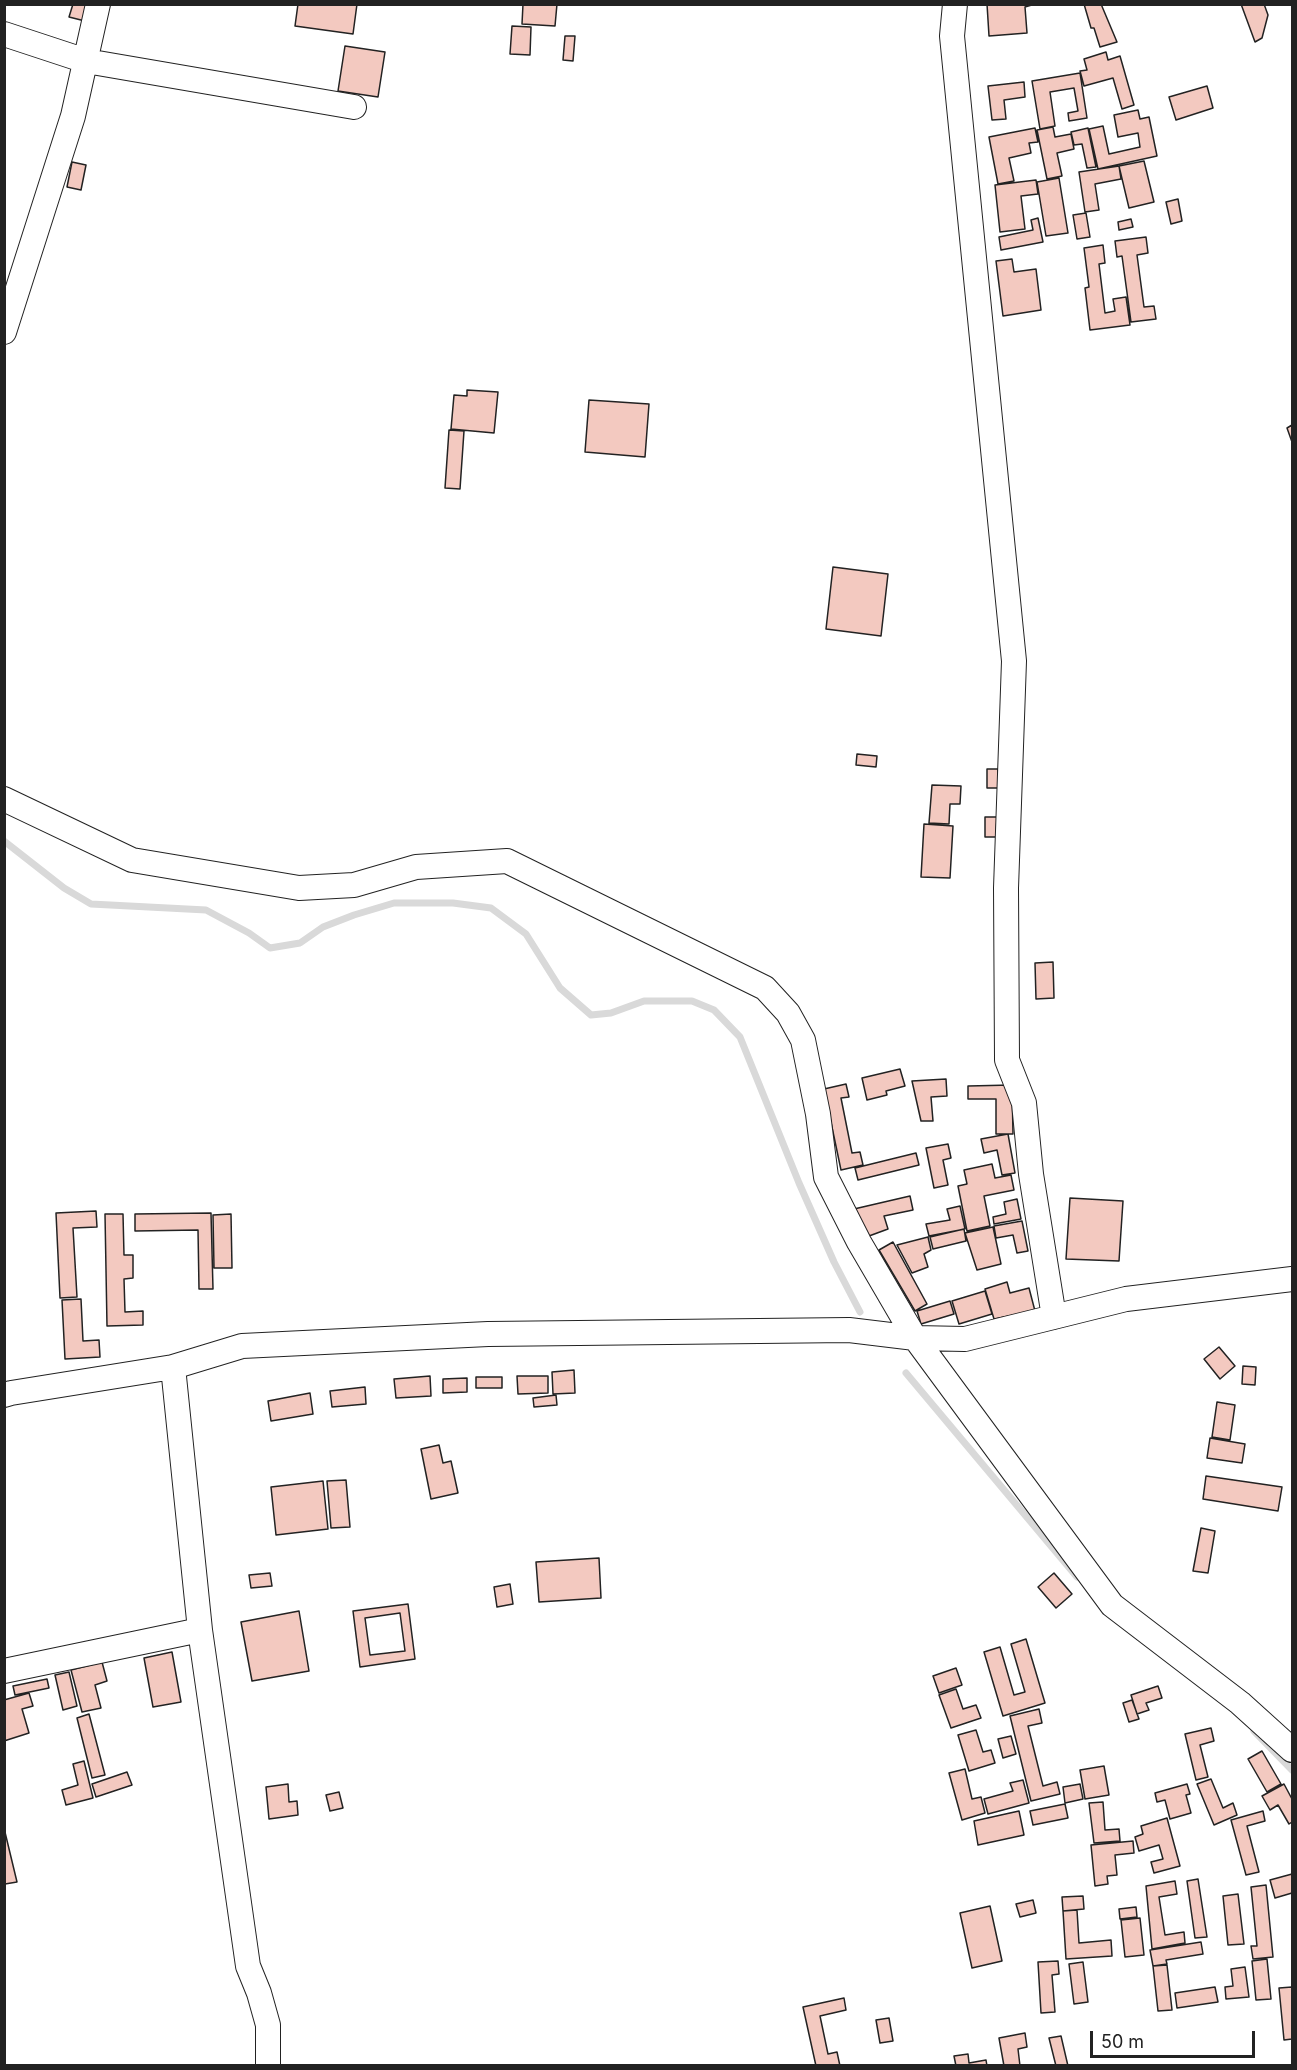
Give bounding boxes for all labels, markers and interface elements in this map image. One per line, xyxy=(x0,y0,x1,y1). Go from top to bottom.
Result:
scale bar xyxy=(1093,2019,1258,2057)
text: 50 m xyxy=(1101,2031,1144,2052)

